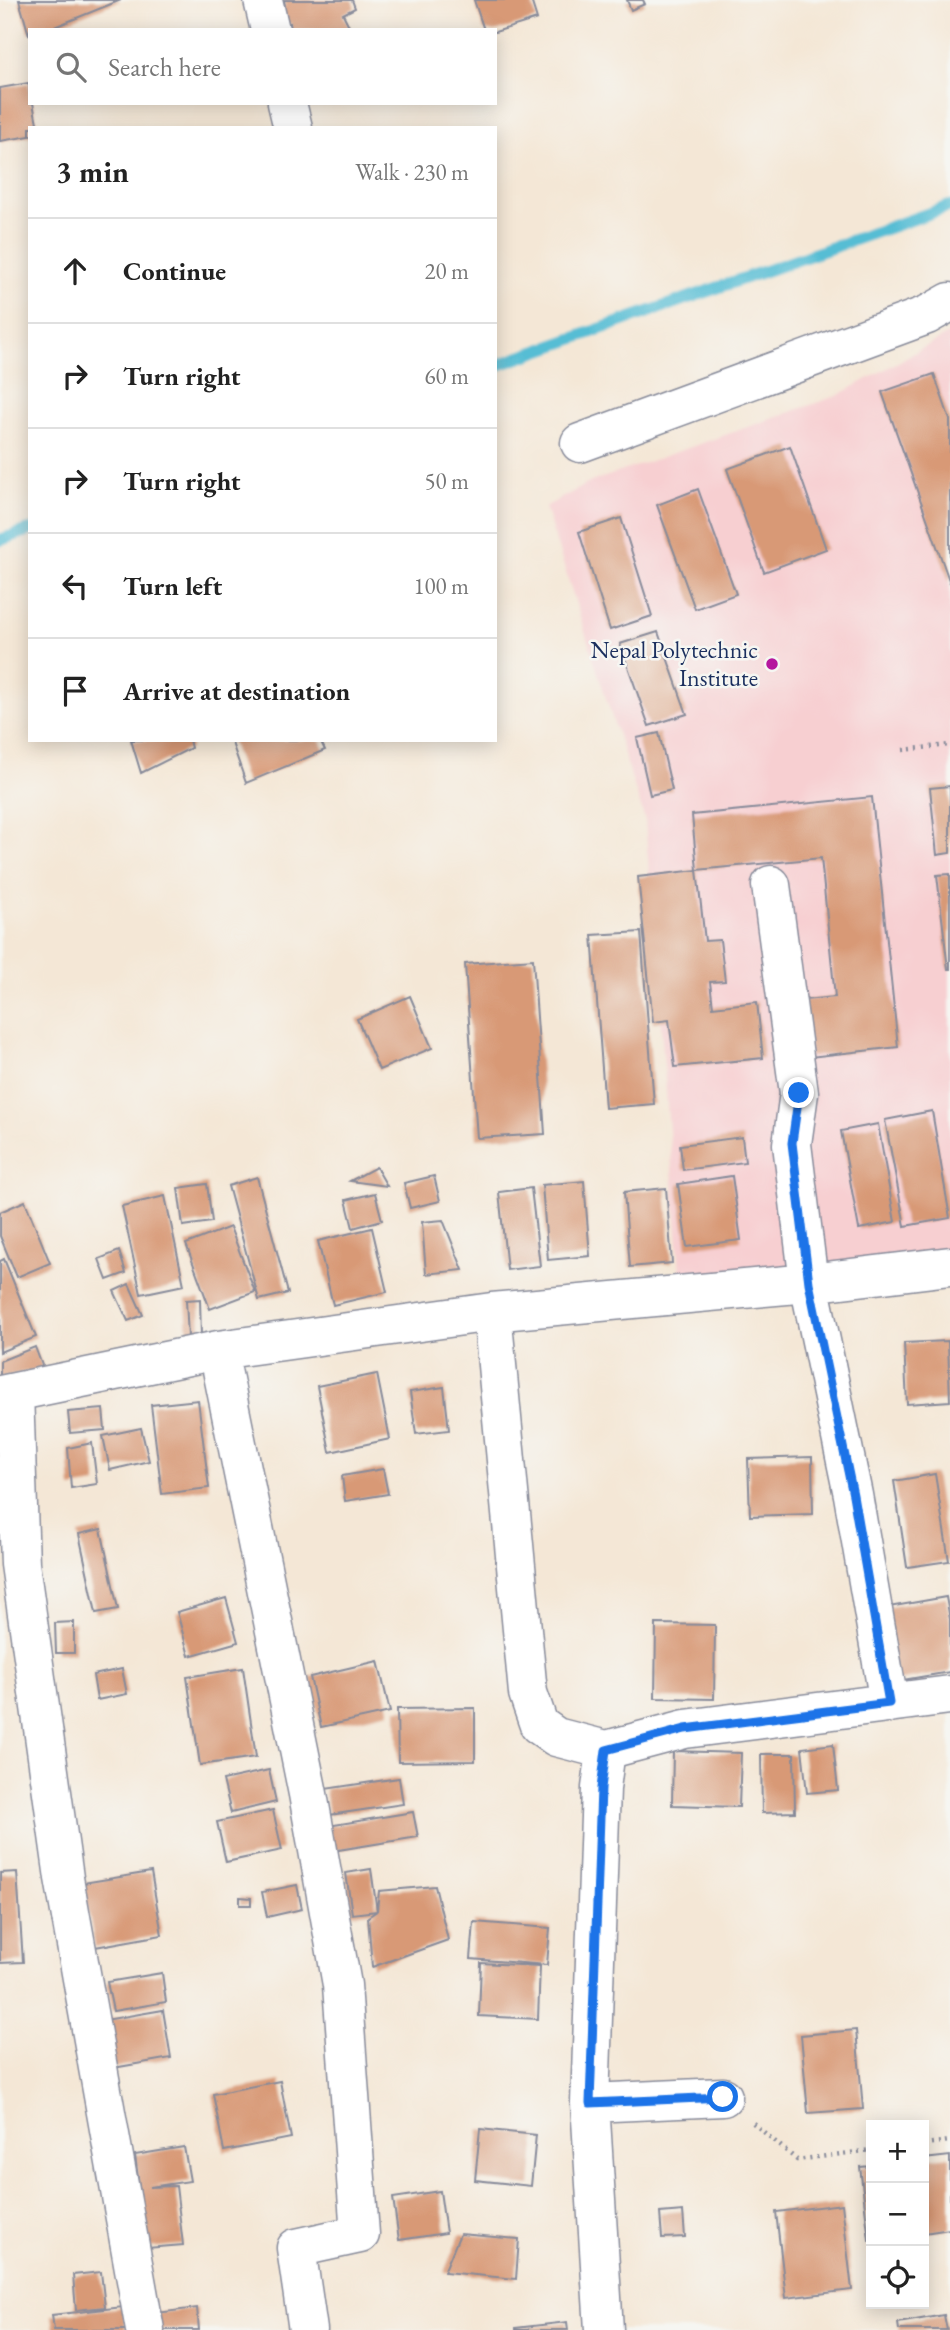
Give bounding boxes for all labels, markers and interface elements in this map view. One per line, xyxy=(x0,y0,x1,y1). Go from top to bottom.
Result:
search box xyxy=(28,28,497,105)
icon: search xyxy=(52,48,90,86)
text: Search here xyxy=(108,50,221,84)
text: 3 min xyxy=(56,152,129,191)
text: Walk · 230 m xyxy=(355,157,469,187)
icon: ahead xyxy=(56,252,94,290)
text: Continue xyxy=(123,254,226,288)
text: 20 m xyxy=(424,256,469,286)
icon: right xyxy=(56,357,94,395)
text: Turn right xyxy=(123,359,241,393)
text: 60 m xyxy=(424,361,469,391)
icon: right xyxy=(56,462,94,500)
text: Turn right xyxy=(123,464,241,498)
text: 50 m xyxy=(424,466,469,496)
icon: left xyxy=(56,567,94,605)
text: Turn left xyxy=(123,569,222,603)
text: 100 m xyxy=(413,571,469,601)
place label: Nepal Polytechnic Institute xyxy=(591,634,758,693)
marker: Nepal Polytechnic Institute xyxy=(764,656,780,672)
icon: arrive xyxy=(56,672,94,710)
text: Arrive at destination xyxy=(123,674,350,708)
route end xyxy=(783,1077,814,1108)
route start xyxy=(707,2081,738,2112)
map controls xyxy=(866,2120,929,2309)
button: + xyxy=(866,2120,929,2183)
button: − xyxy=(866,2183,929,2246)
button: locate xyxy=(866,2246,929,2309)

